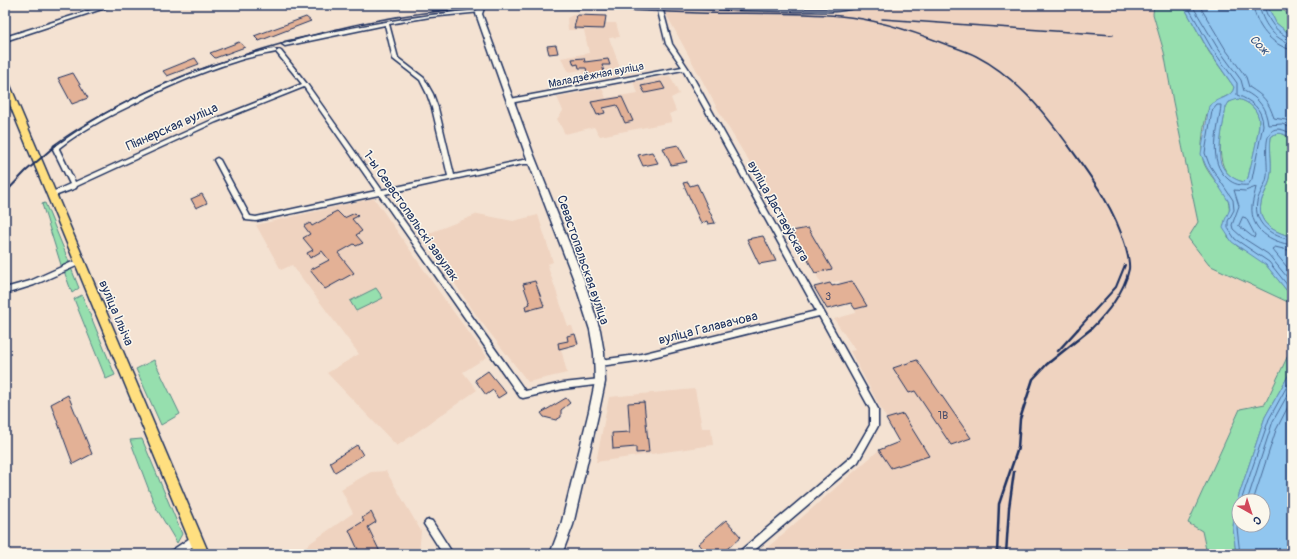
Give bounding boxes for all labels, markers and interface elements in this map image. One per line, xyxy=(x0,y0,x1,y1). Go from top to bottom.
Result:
water label: Сож xyxy=(1246,32,1273,60)
street label: Маладзёжная вуліца xyxy=(547,59,645,91)
street label: Піянерская вуліца xyxy=(124,100,220,154)
street label: 1-ы Севастопальскі завулак xyxy=(360,147,463,285)
street label: вуліца Дастаеўскага xyxy=(744,158,812,264)
street label: Севастопальская вуліца xyxy=(553,193,613,327)
street label: вуліца Ільіча xyxy=(95,278,137,348)
house number: 3 xyxy=(825,290,831,303)
street label: вуліца Галавачова xyxy=(657,308,759,348)
house number: 1В xyxy=(938,409,948,422)
north arrow xyxy=(1231,493,1271,533)
text: С xyxy=(1250,513,1264,528)

